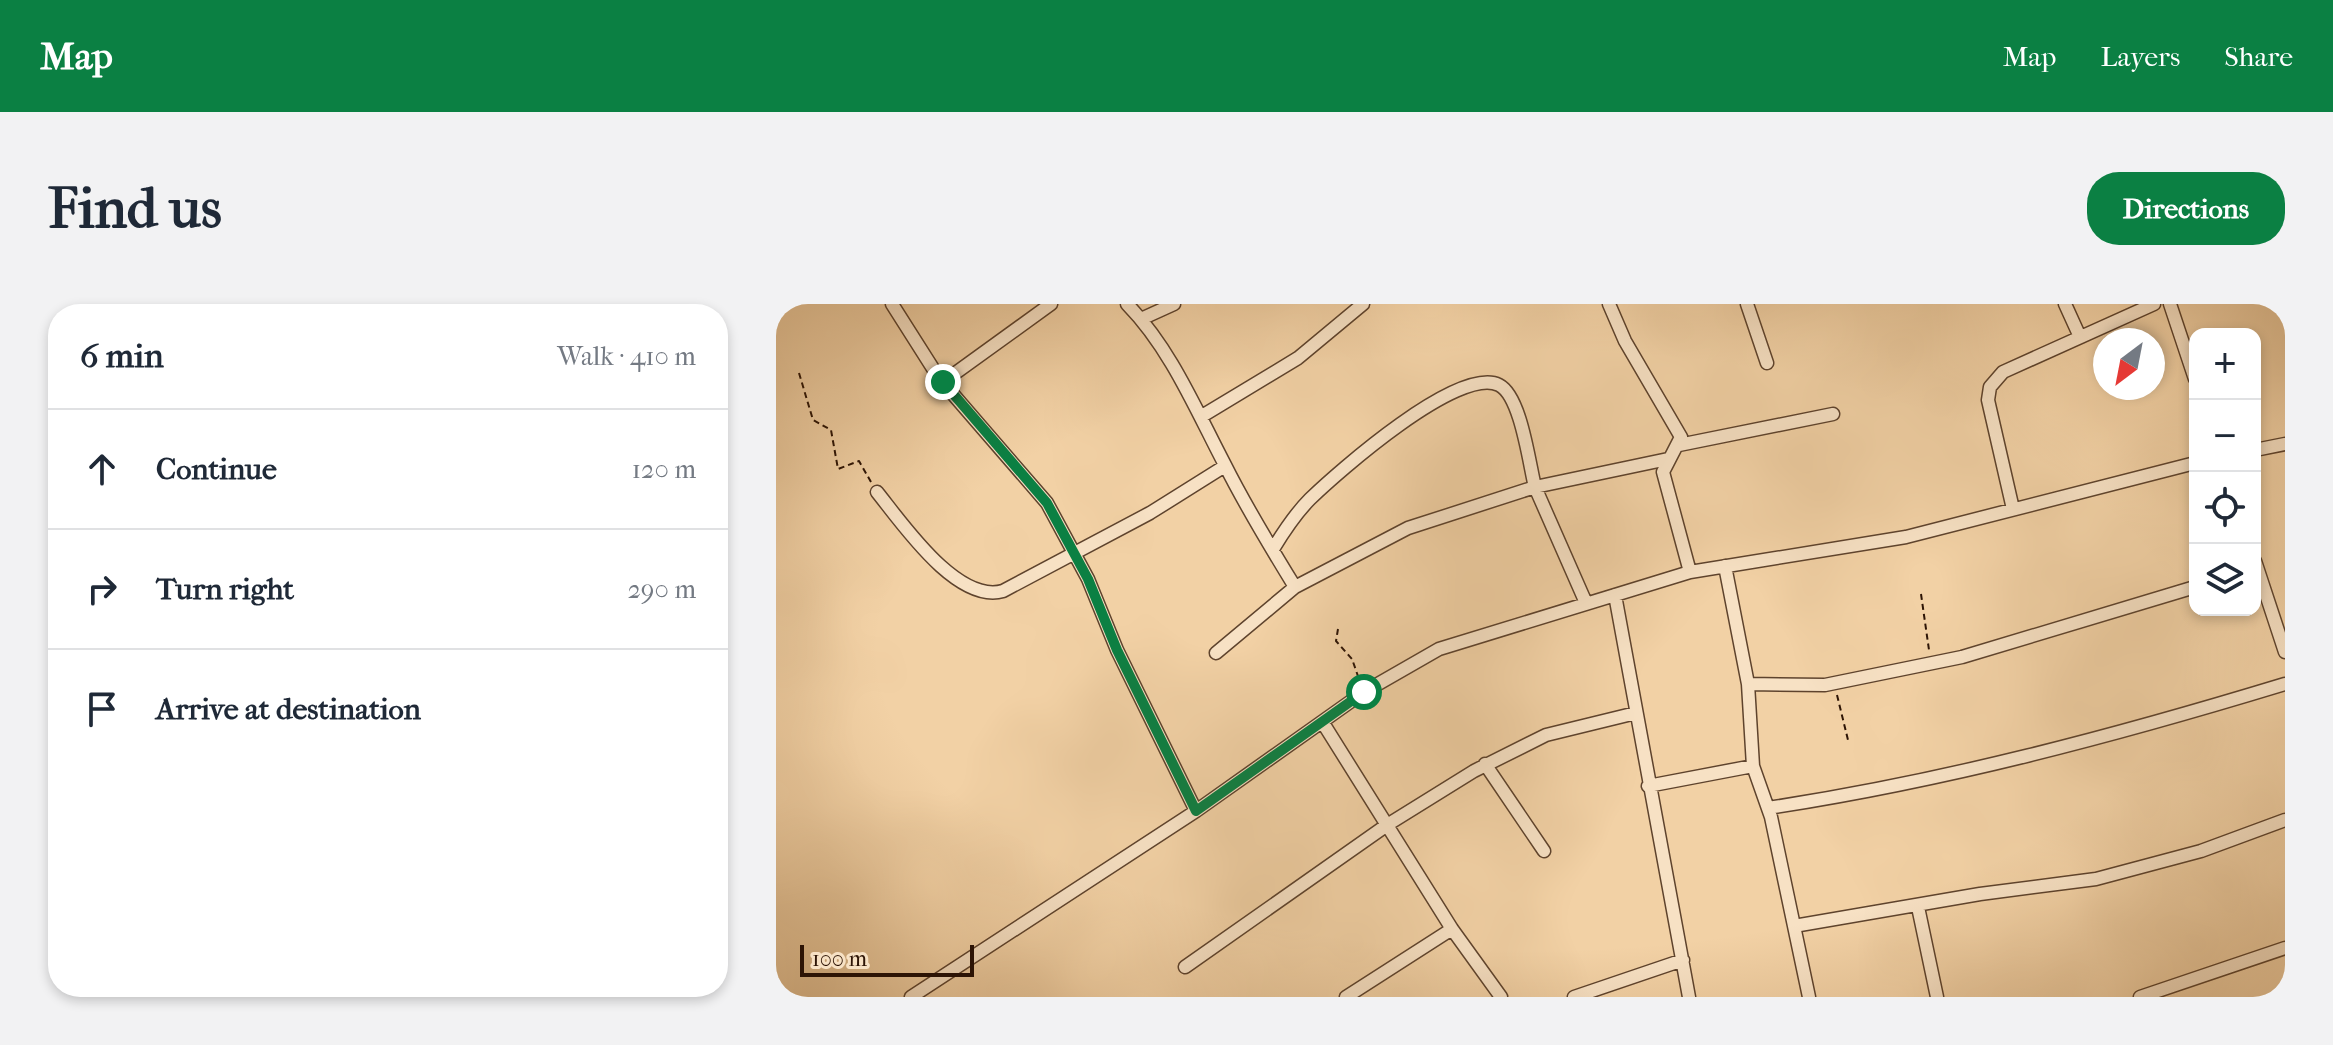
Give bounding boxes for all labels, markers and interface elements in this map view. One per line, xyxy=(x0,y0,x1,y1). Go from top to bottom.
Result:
text: Map xyxy=(40,34,113,79)
text: Map xyxy=(2003,40,2056,73)
text: Layers xyxy=(2100,40,2180,73)
text: Share xyxy=(2224,40,2293,73)
button: Directions xyxy=(2087,172,2285,245)
text: Find us xyxy=(48,176,222,241)
north arrow xyxy=(2093,328,2165,400)
map controls xyxy=(2189,328,2261,616)
button: + xyxy=(2189,328,2261,400)
text: 6 min xyxy=(80,336,164,376)
text: Walk · 410 m xyxy=(557,341,696,372)
route end xyxy=(925,364,961,400)
button: − xyxy=(2189,400,2261,472)
icon: ahead xyxy=(80,447,124,491)
text: Continue xyxy=(156,452,277,487)
text: 120 m xyxy=(632,454,696,485)
button: locate xyxy=(2189,472,2261,544)
button: layers xyxy=(2189,544,2261,616)
icon: right xyxy=(80,567,124,611)
text: Turn right xyxy=(156,572,294,607)
text: 290 m xyxy=(627,574,696,605)
route start xyxy=(1346,674,1382,710)
icon: arrive xyxy=(80,687,124,731)
text: Arrive at destination xyxy=(156,692,421,727)
scale bar xyxy=(800,941,974,977)
text: 100 m xyxy=(812,946,867,972)

